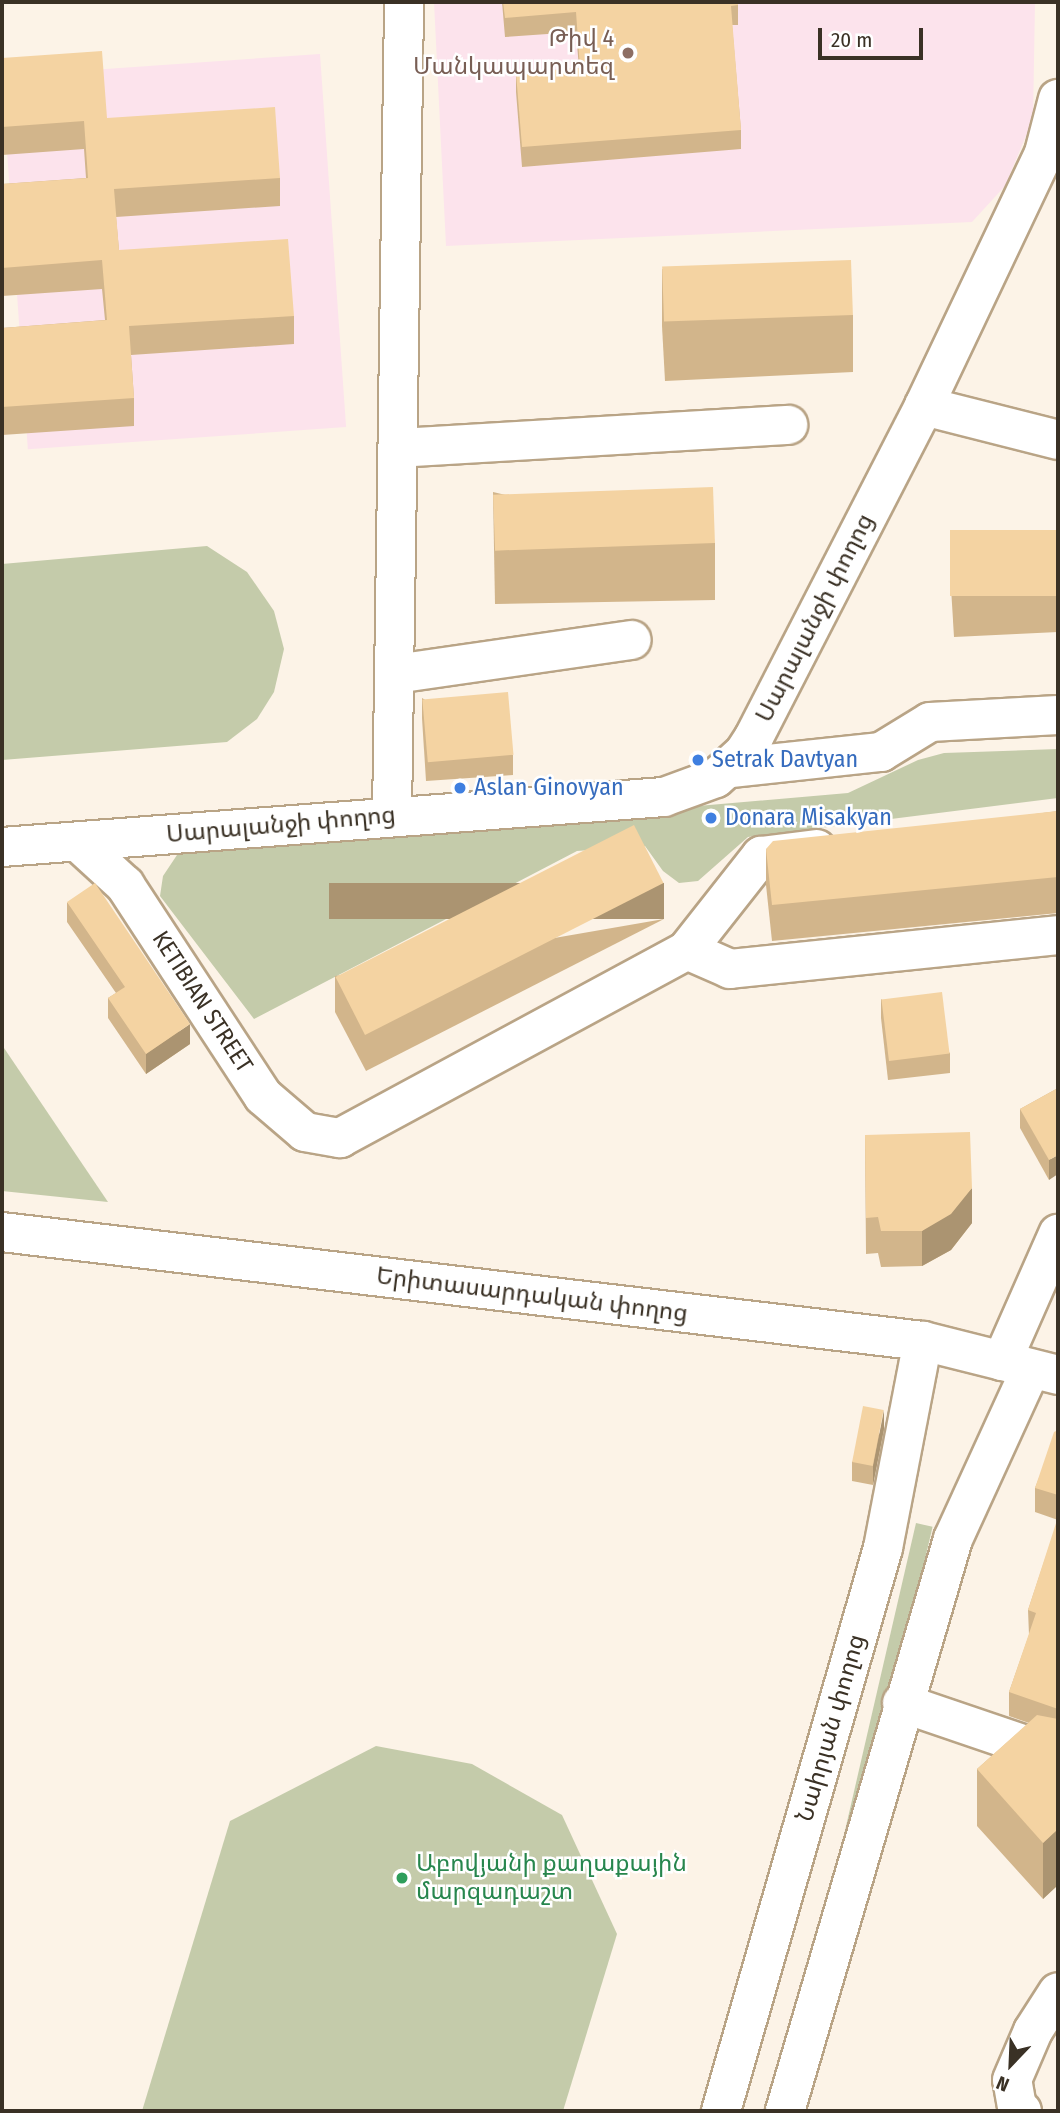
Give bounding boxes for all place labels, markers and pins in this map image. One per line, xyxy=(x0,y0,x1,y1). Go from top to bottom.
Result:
place label: Թիվ 4 Մանկապարտեզ xyxy=(413,25,614,81)
marker: Թիվ 4 Մանկապարտեզ xyxy=(620,45,636,61)
place label: Setrak Davtyan xyxy=(712,746,858,774)
marker: Setrak Davtyan xyxy=(690,752,706,768)
place label: Aslan Ginovyan xyxy=(474,774,624,802)
marker: Aslan Ginovyan xyxy=(452,780,468,796)
place label: Donara Misakyan xyxy=(725,804,892,832)
marker: Donara Misakyan xyxy=(703,810,719,826)
place label: Աբովյանի քաղաքային մարզադաշտ xyxy=(416,1850,687,1906)
marker: Աբովյանի քաղաքային մարզադաշտ xyxy=(394,1870,410,1886)

